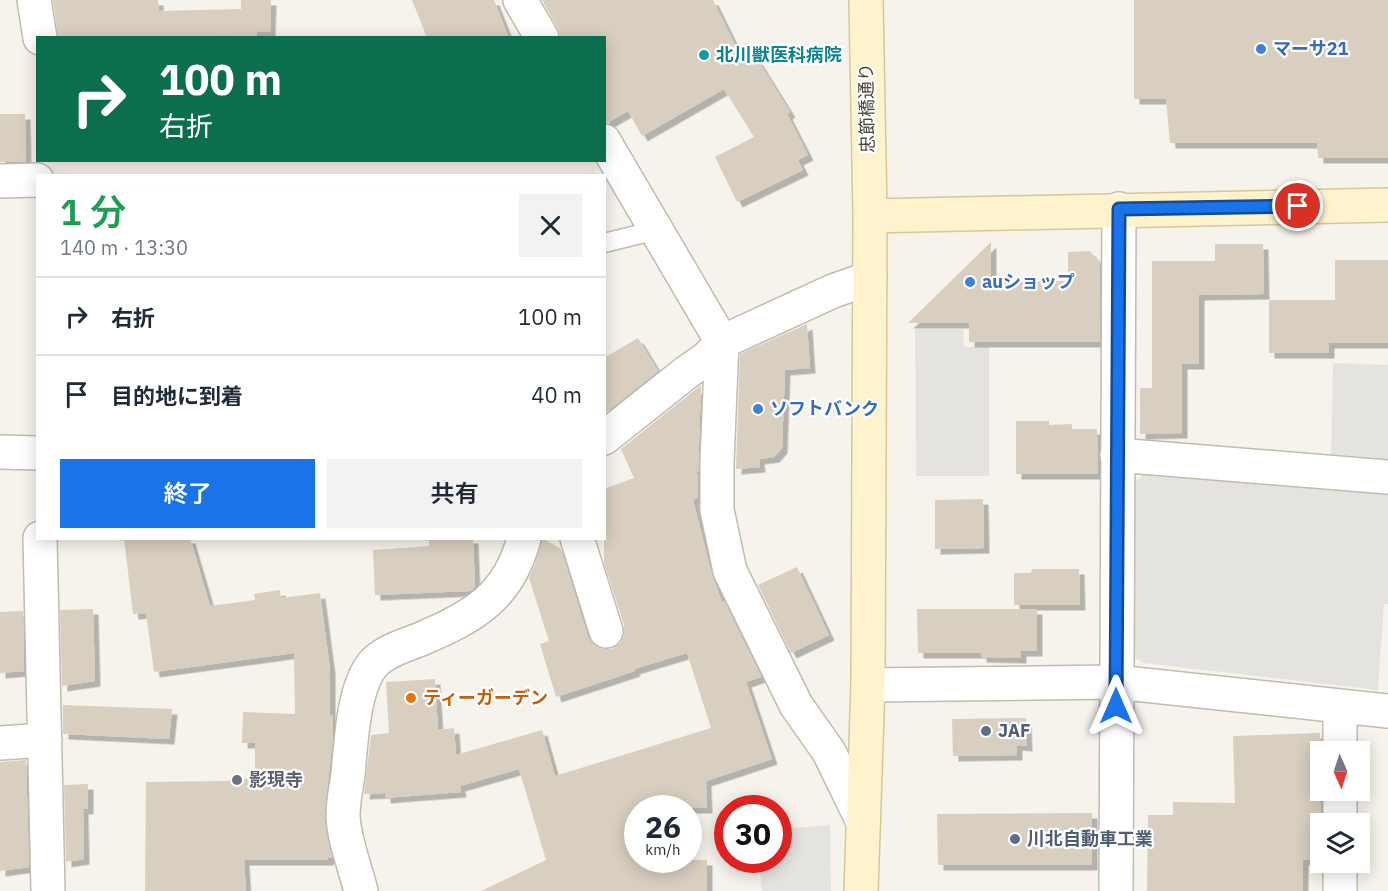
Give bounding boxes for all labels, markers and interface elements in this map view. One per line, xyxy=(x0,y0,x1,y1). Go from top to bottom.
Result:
place label: マーサ21 xyxy=(1273,37,1348,60)
marker: マーサ21 xyxy=(1254,42,1268,56)
place label: 北川獣医科病院 xyxy=(716,43,842,66)
marker: 北川獣医科病院 xyxy=(697,48,711,62)
text: 100 m xyxy=(159,52,282,107)
icon: right xyxy=(60,60,138,138)
street label: 忠節橋通り xyxy=(854,63,879,153)
text: 右折 xyxy=(159,108,213,143)
pin xyxy=(1272,180,1323,231)
text: 1 分 xyxy=(60,188,126,235)
icon: arrive xyxy=(1281,189,1314,222)
button: close xyxy=(519,194,582,257)
text: 140 m · 13:30 xyxy=(60,234,188,261)
place label: auショップ xyxy=(982,270,1075,293)
marker: auショップ xyxy=(963,275,977,289)
icon: right xyxy=(60,300,93,333)
text: 100 m xyxy=(518,302,582,331)
text: 右折 xyxy=(111,303,155,332)
icon: arrive xyxy=(60,378,93,411)
text: 40 m xyxy=(531,380,582,409)
text: 目的地に到着 xyxy=(111,381,243,410)
place label: ソフトバンク xyxy=(770,397,879,420)
marker: ソフトバンク xyxy=(751,402,765,416)
button: 終了 xyxy=(60,459,315,528)
button: 共有 xyxy=(327,459,582,528)
position arrow xyxy=(1084,674,1148,738)
place label: ティーガーデン xyxy=(423,686,548,709)
marker: ティーガーデン xyxy=(404,691,418,705)
place label: JAF xyxy=(998,719,1031,742)
marker: JAF xyxy=(979,724,993,738)
north arrow xyxy=(1310,741,1370,801)
map controls xyxy=(1310,741,1370,873)
place label: 影現寺 xyxy=(249,768,303,791)
marker: 影現寺 xyxy=(230,773,244,787)
speed limit sign: 30 xyxy=(714,795,792,873)
text: 26 xyxy=(645,807,681,846)
button: layers xyxy=(1310,813,1370,873)
place label: 川北自動車工業 xyxy=(1027,827,1153,850)
marker: 川北自動車工業 xyxy=(1008,832,1022,846)
text: km/h xyxy=(645,840,681,859)

